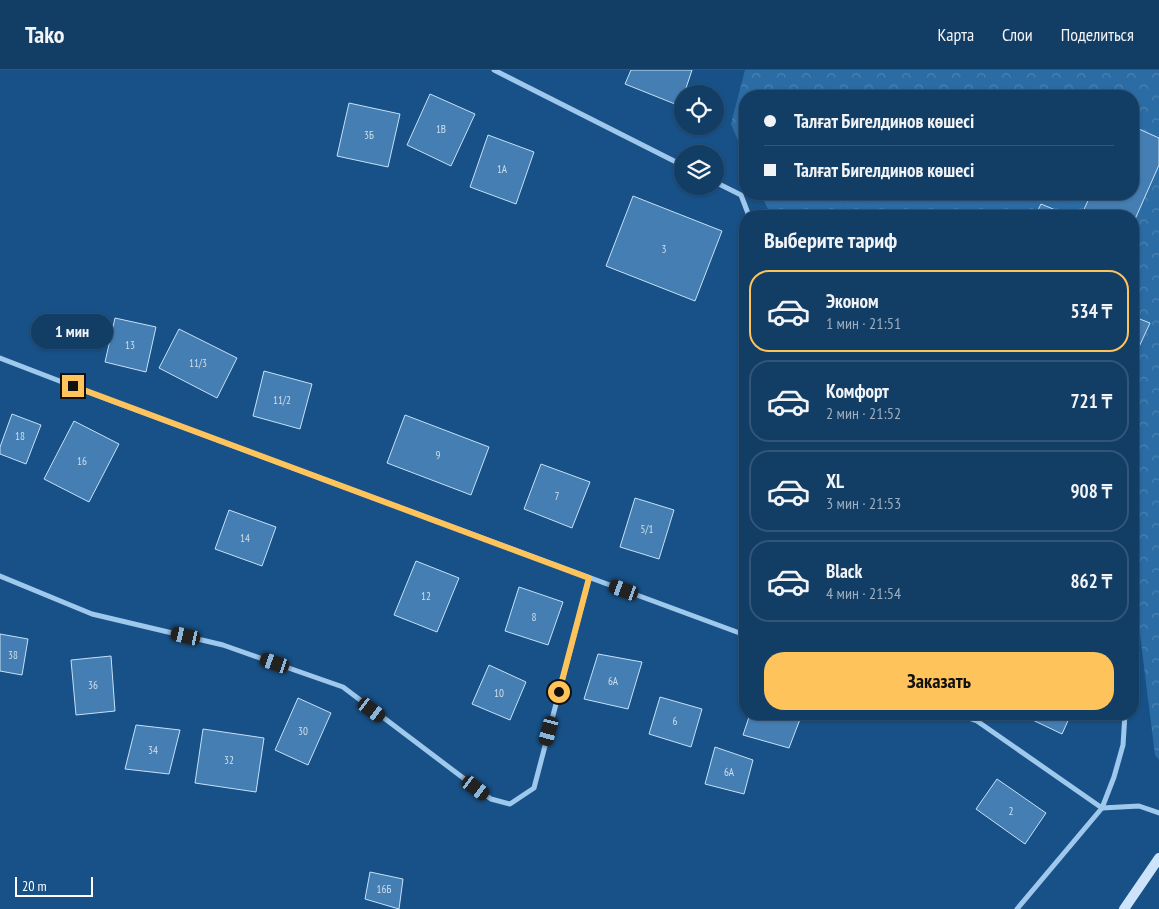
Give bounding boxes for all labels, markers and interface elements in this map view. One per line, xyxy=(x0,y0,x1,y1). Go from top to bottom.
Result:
text: Tako xyxy=(25,19,65,50)
text: Карта xyxy=(937,23,974,46)
text: Слои xyxy=(1002,23,1033,46)
text: Поделиться xyxy=(1061,23,1134,46)
map controls xyxy=(674,85,724,195)
button: locate xyxy=(674,85,724,135)
text: Талғат Бигелдинов көшесі xyxy=(794,109,974,133)
house number: 1В xyxy=(436,122,446,136)
house number: 3Б xyxy=(364,128,374,142)
button: layers xyxy=(674,145,724,195)
text: Талғат Бигелдинов көшесі xyxy=(794,158,974,182)
house number: 1А xyxy=(497,162,508,176)
text: Выберите тариф xyxy=(764,226,897,254)
house number: 3 xyxy=(662,242,667,256)
icon: car xyxy=(766,289,811,334)
text: Эконом xyxy=(826,289,879,313)
text: 534 ₸ xyxy=(1070,299,1112,323)
text: 1 мин · 21:51 xyxy=(826,313,901,333)
callout: 1 мин xyxy=(32,314,114,348)
text: 1 мин xyxy=(55,321,89,341)
house number: 13 xyxy=(125,338,135,352)
house number: 11/3 xyxy=(189,356,207,370)
route end xyxy=(62,375,84,397)
icon: car xyxy=(766,379,811,424)
text: Комфорт xyxy=(826,379,889,403)
text: 721 ₸ xyxy=(1070,389,1112,413)
house number: 11/2 xyxy=(273,393,291,407)
text: 2 мин · 21:52 xyxy=(826,403,901,423)
house number: 18 xyxy=(15,429,25,443)
house number: 9 xyxy=(436,448,441,462)
house number: 16 xyxy=(77,454,87,468)
icon: car xyxy=(766,469,811,514)
text: XL xyxy=(826,469,844,493)
text: 908 ₸ xyxy=(1070,479,1112,503)
house number: 7 xyxy=(555,489,560,503)
text: 3 мин · 21:53 xyxy=(826,493,901,513)
house number: 5/1 xyxy=(640,522,654,536)
house number: 14 xyxy=(240,531,250,545)
icon: car xyxy=(766,559,811,604)
text: Black xyxy=(826,559,862,583)
text: 862 ₸ xyxy=(1070,569,1112,593)
car xyxy=(607,578,640,602)
text: 4 мин · 21:54 xyxy=(826,583,901,603)
house number: 12 xyxy=(421,589,431,603)
house number: 8 xyxy=(532,610,537,624)
car xyxy=(169,625,202,647)
house number: 38 xyxy=(8,648,18,662)
car xyxy=(258,651,291,675)
button: Заказать xyxy=(764,652,1114,710)
house number: 6А xyxy=(608,674,619,688)
house number: 36 xyxy=(88,678,98,692)
route start xyxy=(548,681,570,703)
house number: 10 xyxy=(494,686,504,700)
car xyxy=(355,695,388,725)
house number: 6 xyxy=(673,714,678,728)
car xyxy=(537,715,560,747)
house number: 30 xyxy=(298,724,308,738)
house number: 34 xyxy=(148,743,158,757)
house number: 32 xyxy=(224,753,234,767)
house number: 6А xyxy=(724,765,735,779)
car xyxy=(459,773,492,803)
house number: 2 xyxy=(1009,804,1014,818)
scale bar xyxy=(15,874,92,897)
text: 20 m xyxy=(22,877,47,895)
house number: 16Б xyxy=(377,882,392,896)

